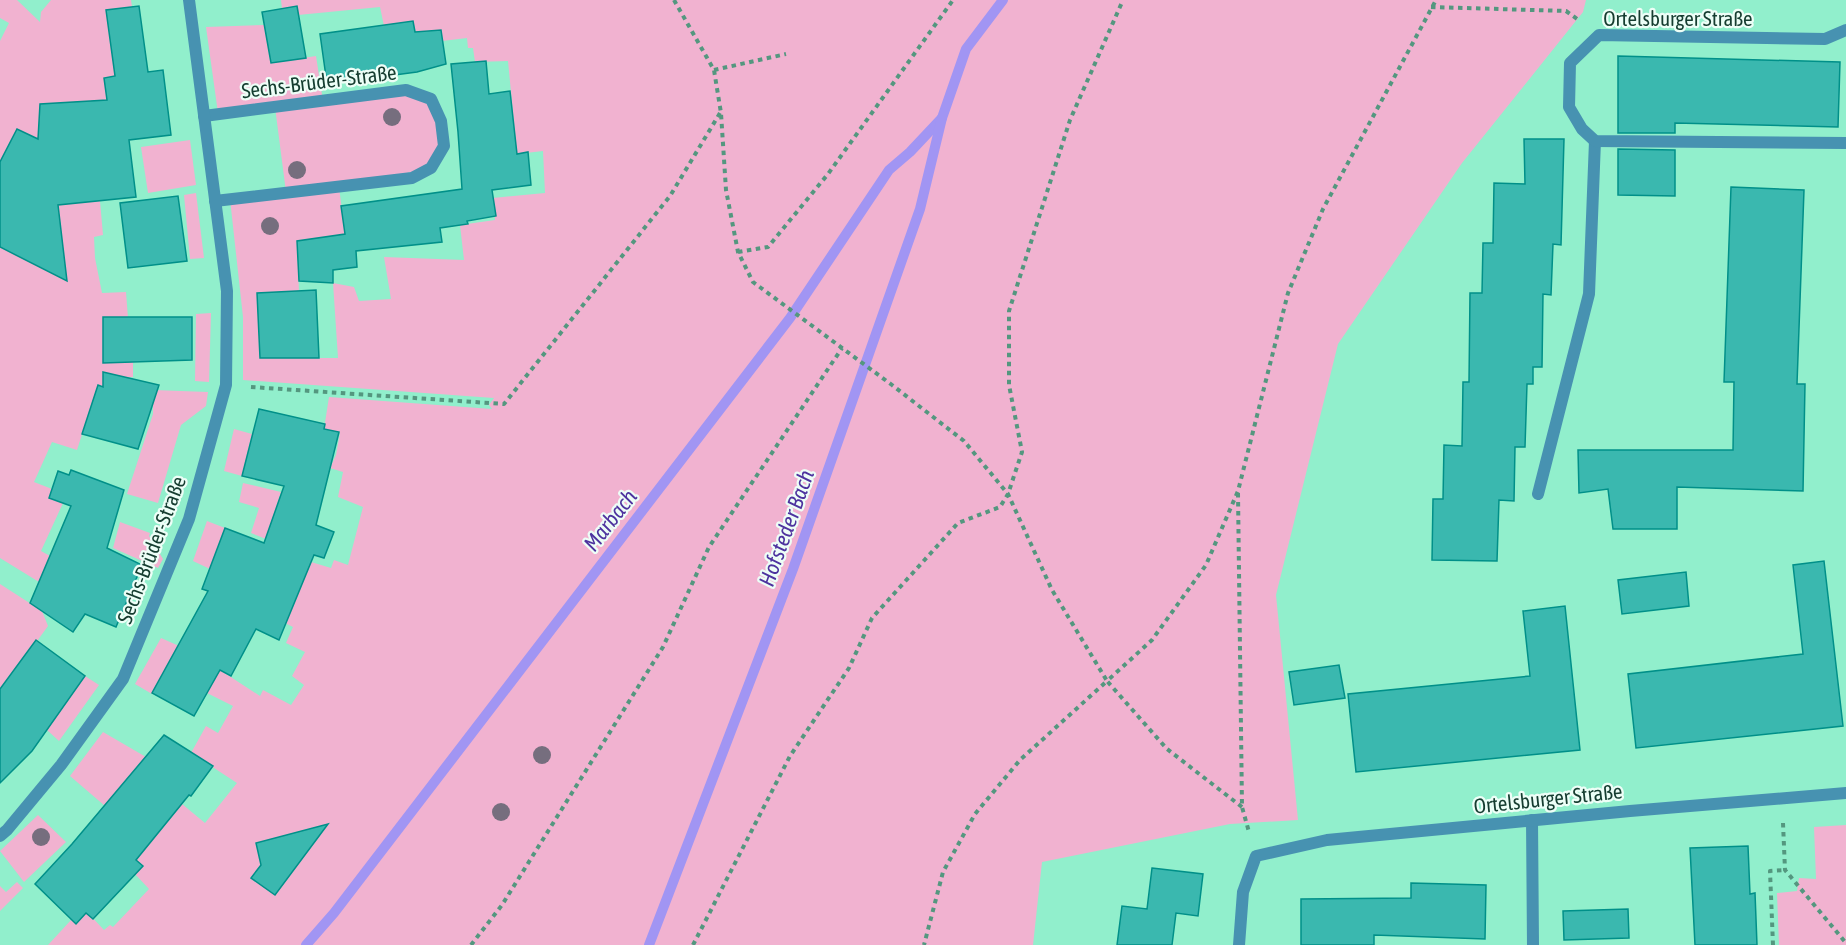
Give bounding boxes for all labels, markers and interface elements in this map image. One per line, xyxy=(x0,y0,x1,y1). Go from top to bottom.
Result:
street label: Ortelsburger Straße xyxy=(1603,6,1753,30)
street label: Sechs-Brüder-Straße xyxy=(240,60,398,102)
water label: Hofsteder Bach xyxy=(753,466,819,590)
street label: Sechs-Brüder-Straße xyxy=(112,473,190,627)
water label: Marbach xyxy=(578,484,642,556)
street label: Ortelsburger Straße xyxy=(1472,778,1623,818)

